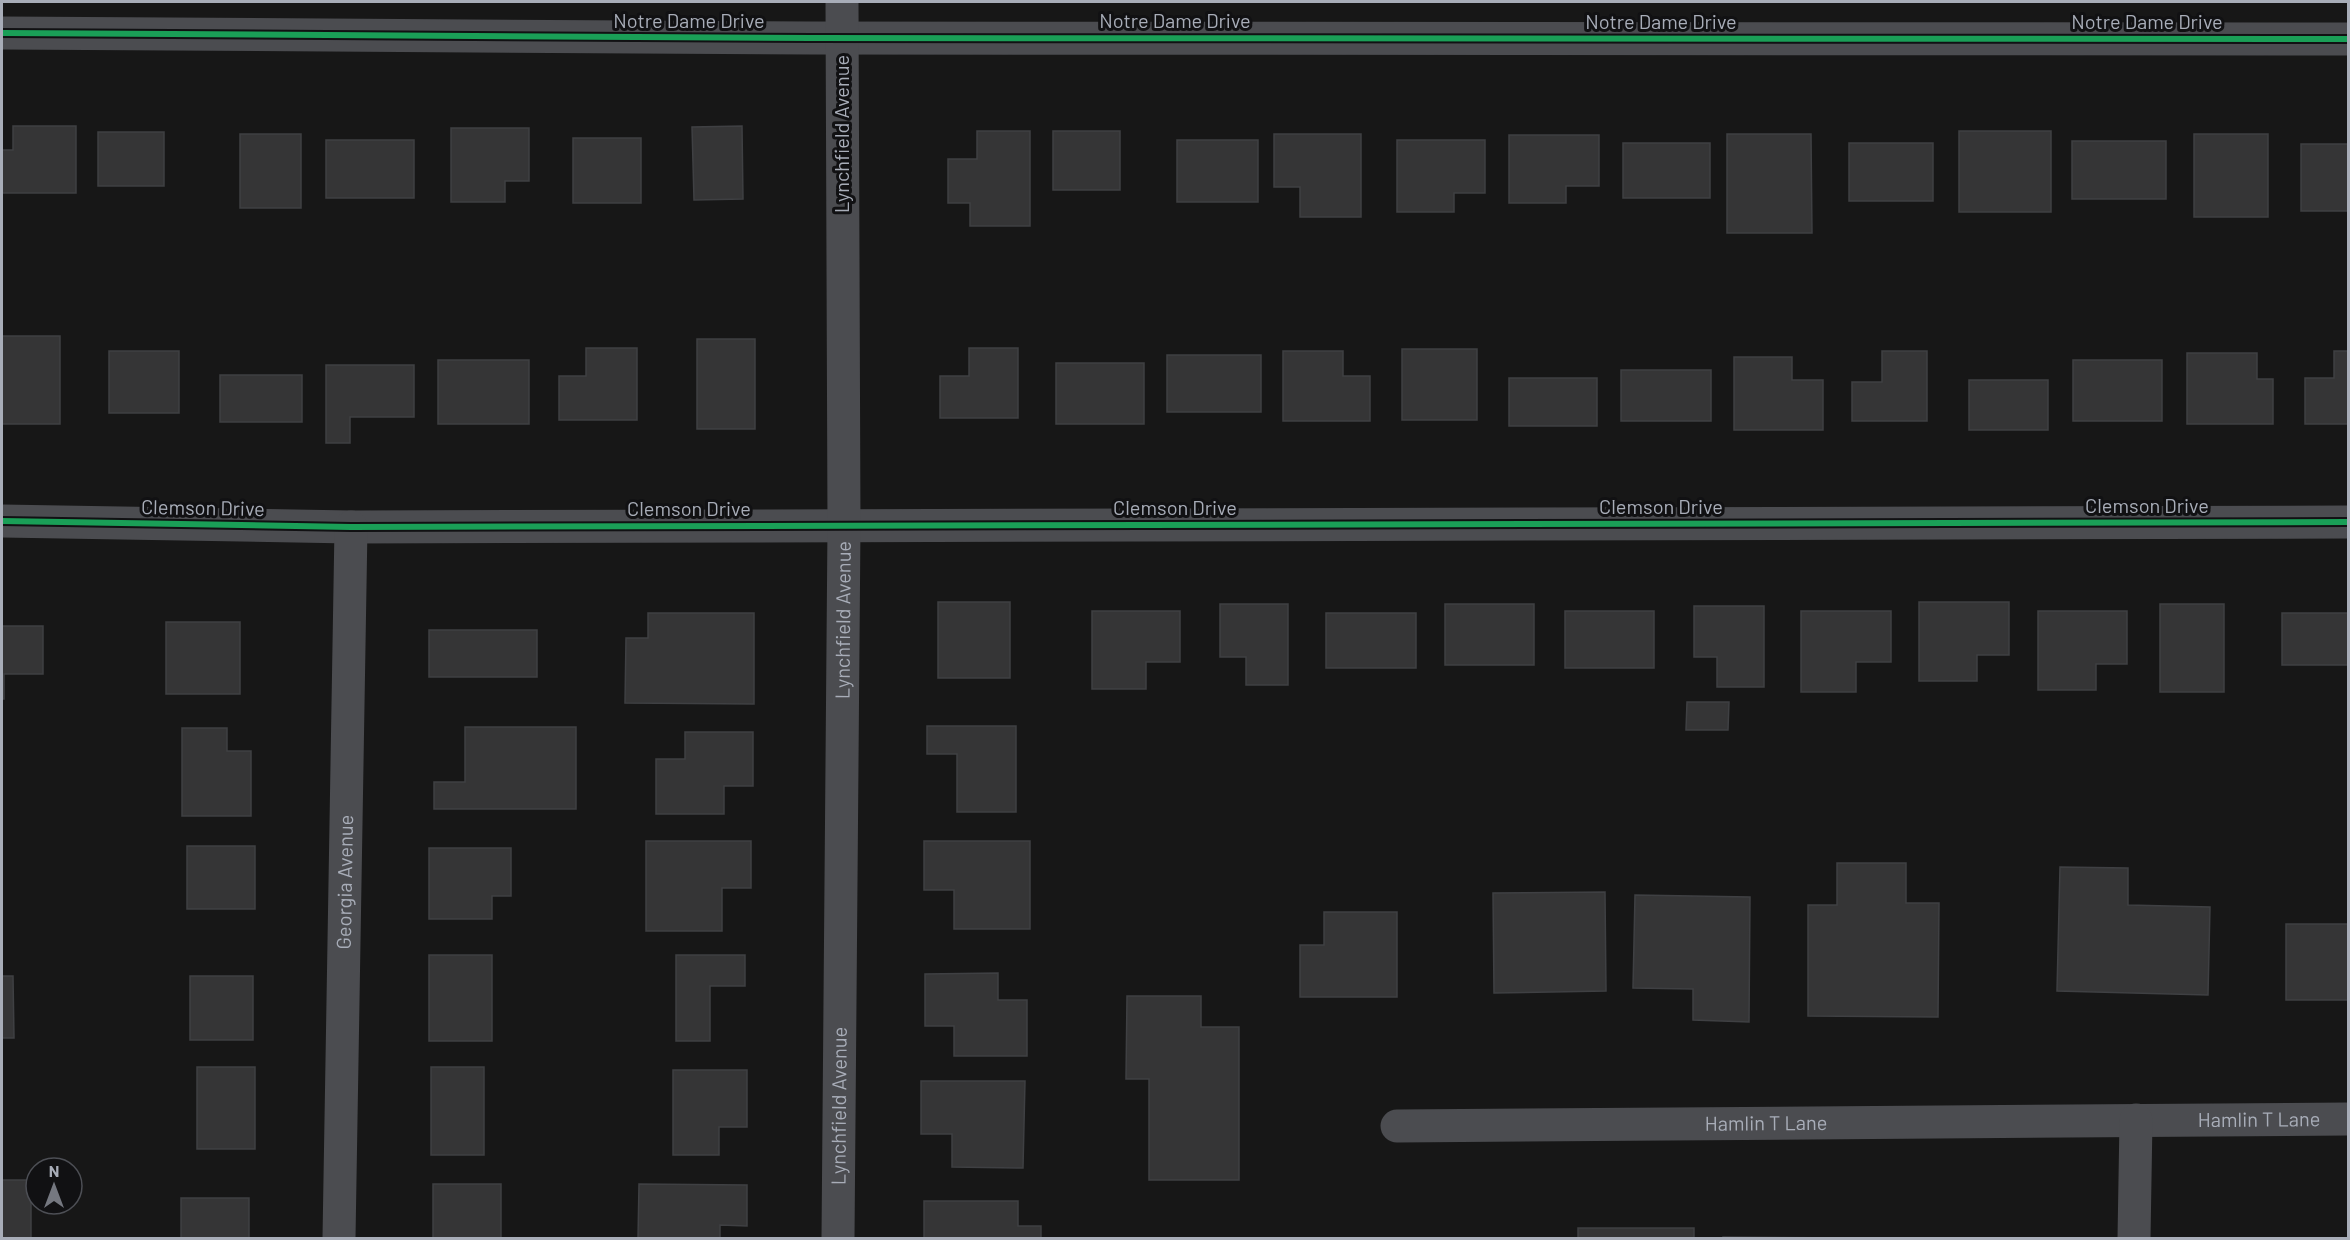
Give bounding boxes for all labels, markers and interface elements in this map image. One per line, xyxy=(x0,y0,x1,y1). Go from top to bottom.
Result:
street label: Notre Dame Drive xyxy=(613,8,765,32)
street label: Notre Dame Drive xyxy=(1099,8,1251,32)
street label: Notre Dame Drive xyxy=(1585,9,1737,33)
street label: Notre Dame Drive xyxy=(2071,9,2223,33)
street label: Lynchfield Avenue xyxy=(829,55,853,213)
street label: Clemson Drive xyxy=(2085,493,2209,517)
street label: Clemson Drive xyxy=(141,494,265,520)
street label: Clemson Drive xyxy=(1599,494,1723,518)
street label: Clemson Drive xyxy=(1113,495,1237,519)
street label: Clemson Drive xyxy=(627,496,751,520)
street label: Lynchfield Avenue xyxy=(830,541,855,699)
street label: Georgia Avenue xyxy=(331,815,357,950)
street label: Lynchfield Avenue xyxy=(825,1027,851,1185)
street label: Hamlin T Lane xyxy=(2198,1106,2320,1131)
street label: Hamlin T Lane xyxy=(1705,1110,1827,1135)
north arrow xyxy=(24,1156,84,1216)
text: N xyxy=(49,1161,59,1180)

